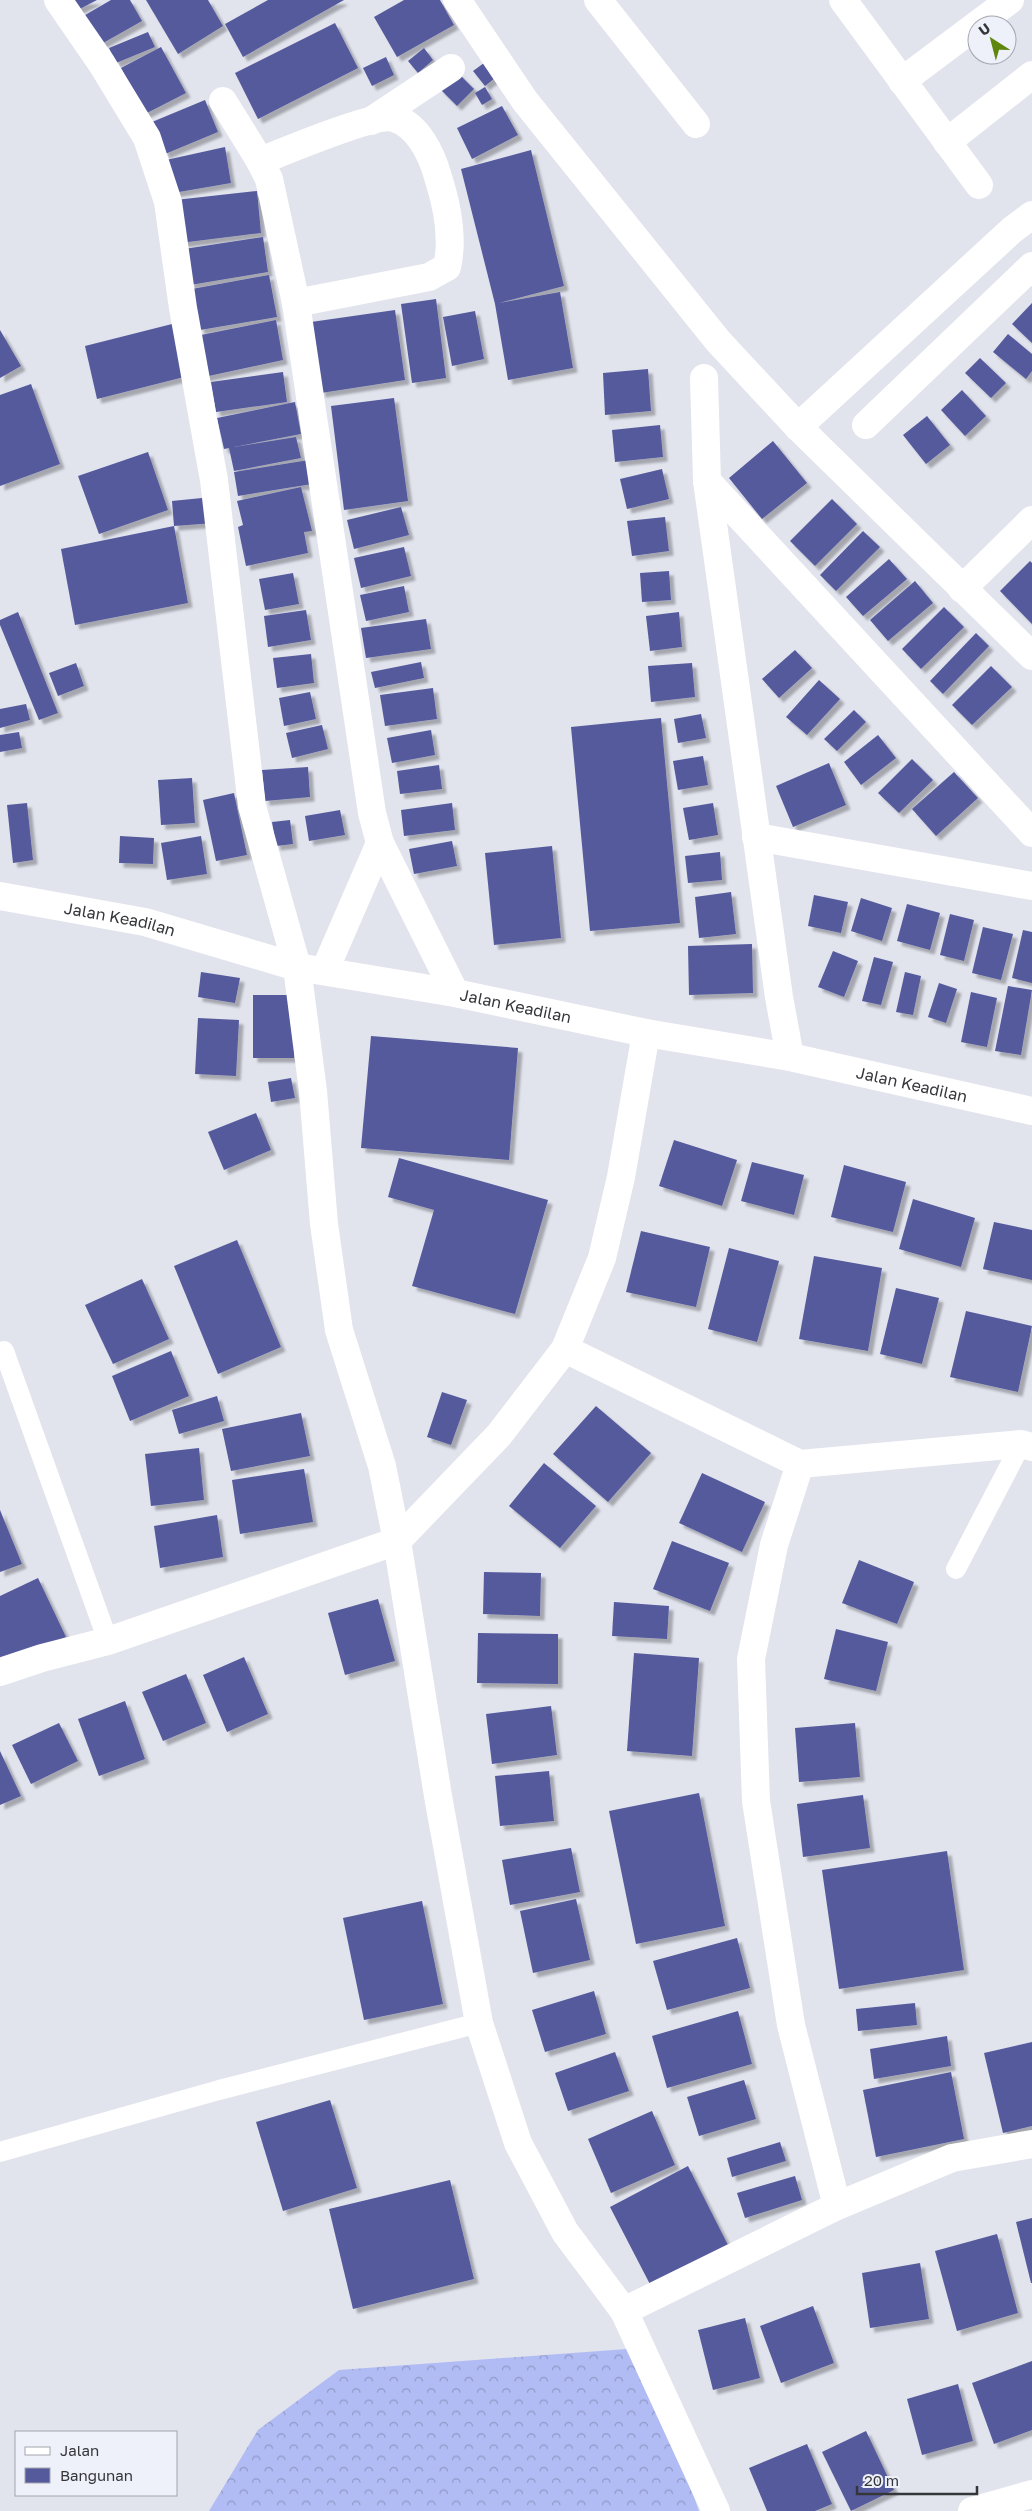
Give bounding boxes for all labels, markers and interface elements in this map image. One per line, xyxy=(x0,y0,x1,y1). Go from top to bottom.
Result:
north arrow xyxy=(967,15,1017,65)
text: U xyxy=(975,19,993,39)
street label: Jalan Keadilan xyxy=(63,898,178,940)
street label: Jalan Keadilan xyxy=(458,984,573,1027)
street label: Jalan Keadilan xyxy=(854,1062,969,1106)
legend xyxy=(15,2431,178,2496)
text: Jalan xyxy=(60,2441,99,2459)
scale bar xyxy=(857,2464,977,2496)
text: Bangunan xyxy=(60,2466,133,2484)
text: 20 m xyxy=(864,2471,899,2489)

